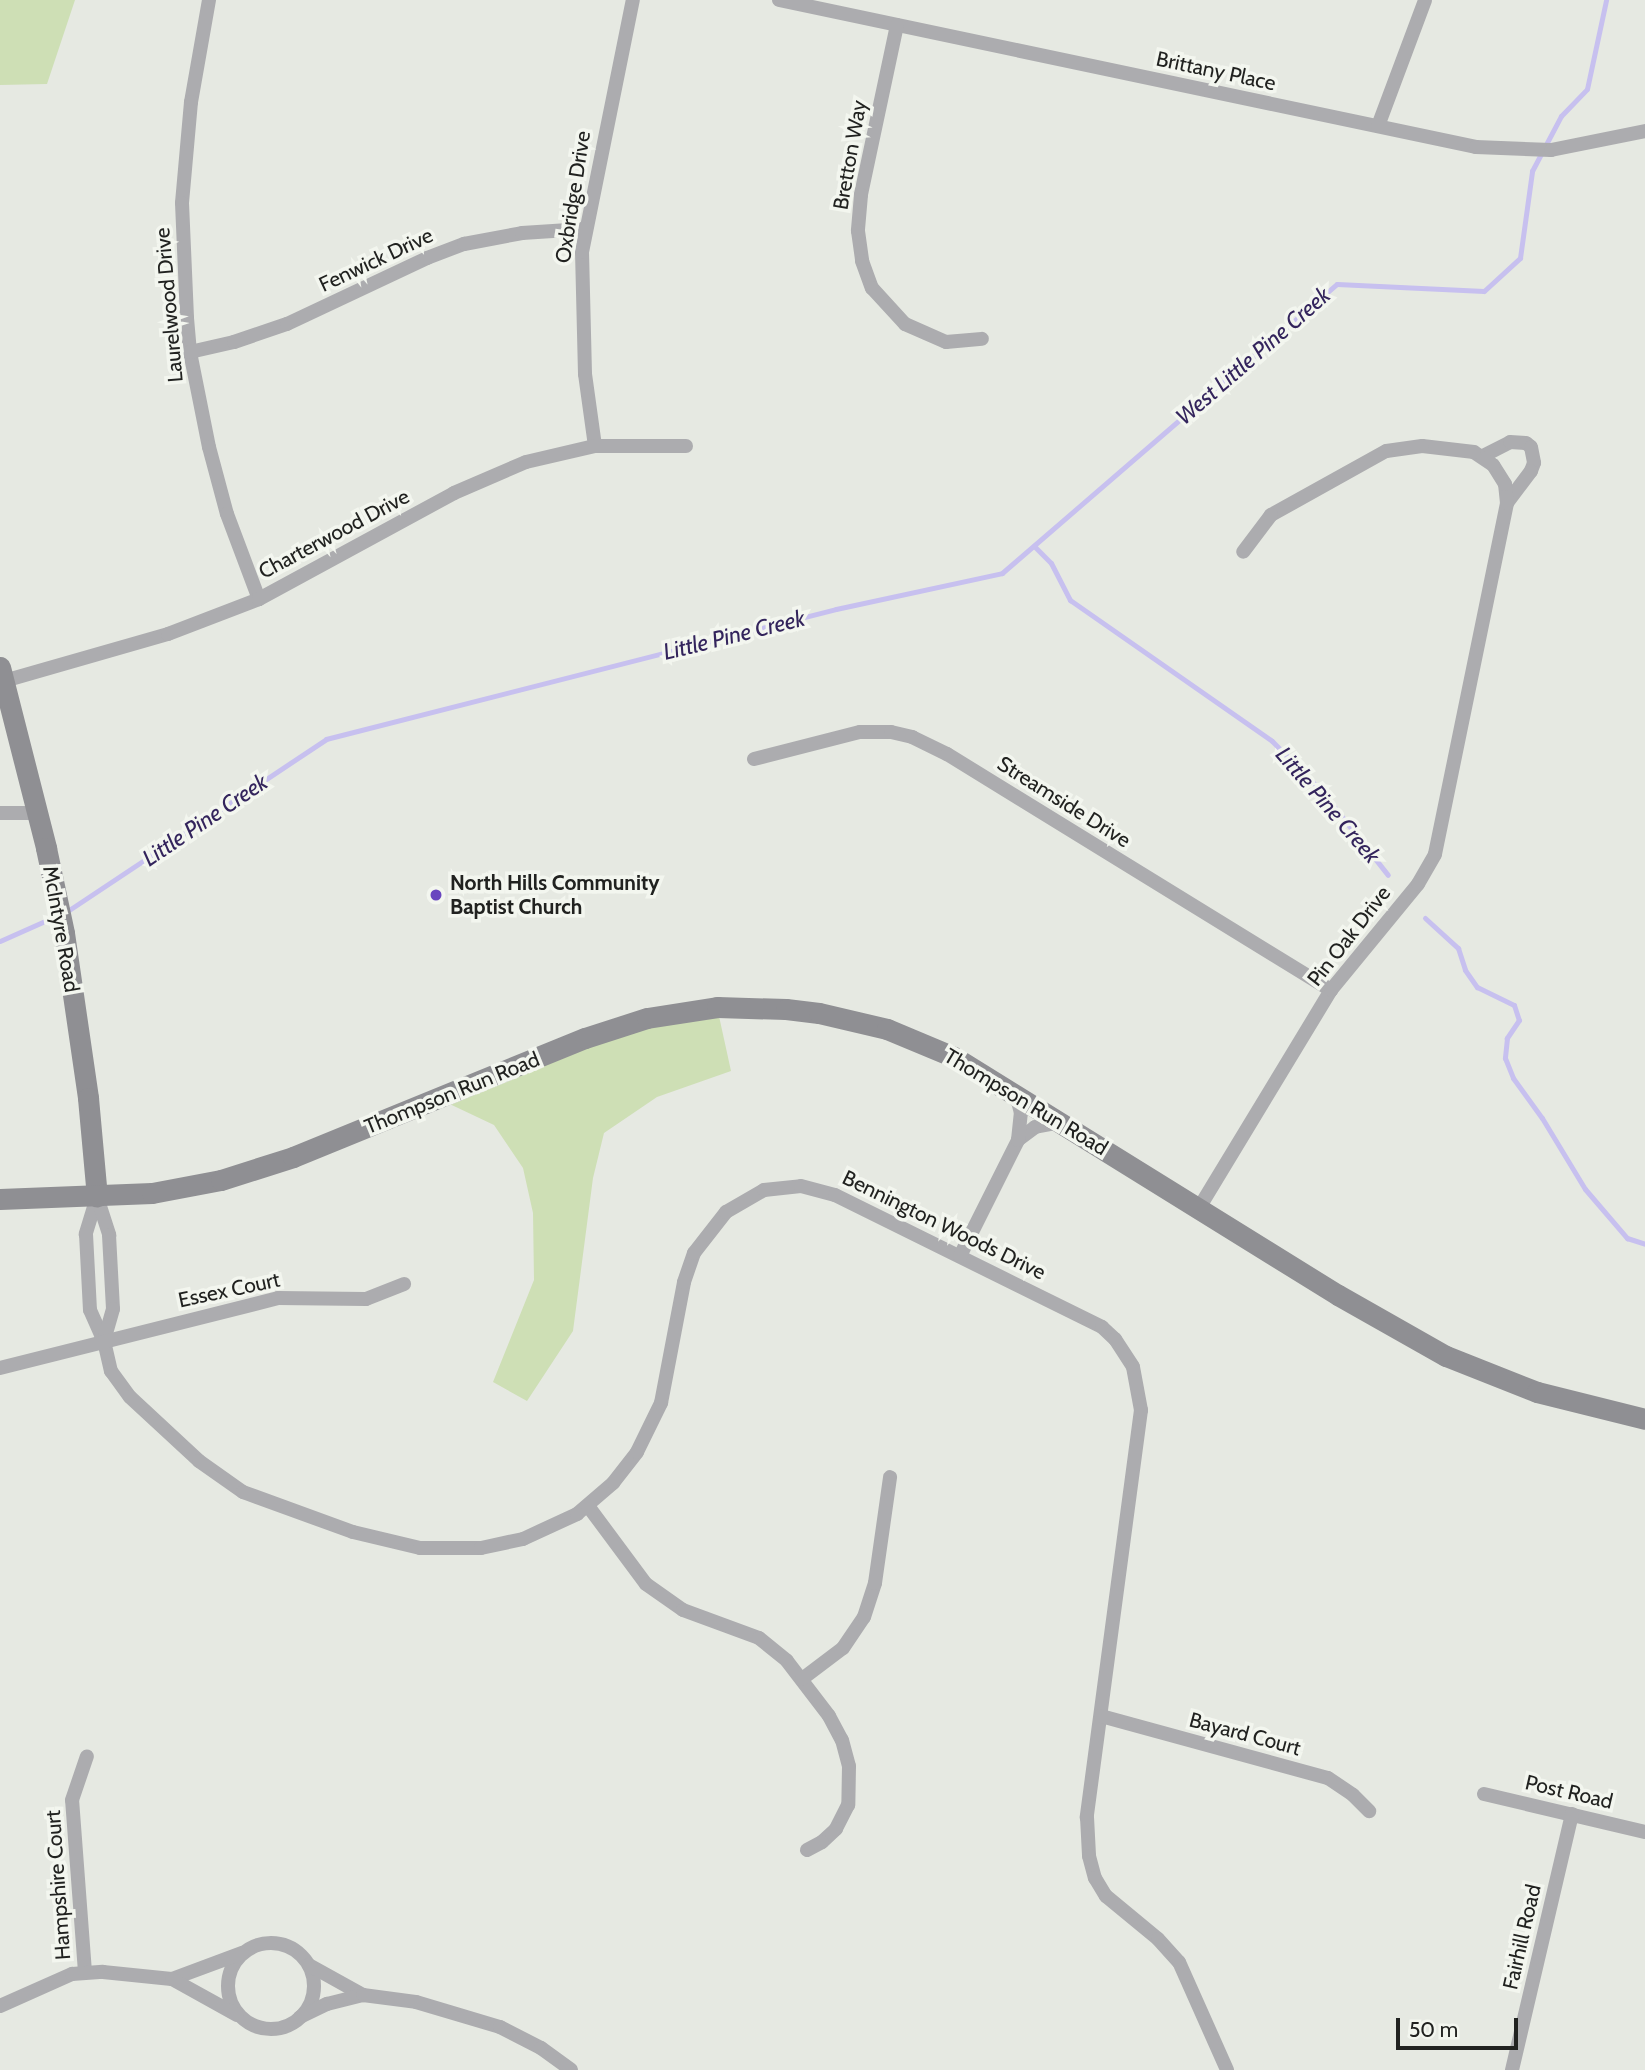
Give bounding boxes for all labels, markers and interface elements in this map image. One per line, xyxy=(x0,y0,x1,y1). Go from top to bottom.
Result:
street label: Brittany Place xyxy=(1154,46,1278,96)
street label: Bretton Way xyxy=(828,98,872,212)
street label: Oxbridge Drive xyxy=(550,129,596,265)
street label: Fenwick Drive xyxy=(315,223,437,297)
street label: Laurelwood Drive xyxy=(150,227,188,383)
water label: West Little Pine Creek xyxy=(1170,281,1336,431)
street label: Charterwood Drive xyxy=(254,484,414,584)
water label: Little Pine Creek xyxy=(660,604,808,666)
water label: Little Pine Creek xyxy=(1270,741,1386,869)
street label: Streamside Drive xyxy=(993,751,1135,853)
water label: Little Pine Creek xyxy=(137,768,273,872)
street label: McIntyre Road xyxy=(37,864,85,994)
place label: North Hills Community Baptist Church xyxy=(450,870,659,920)
street label: Pin Oak Drive xyxy=(1302,881,1396,991)
marker: North Hills Community Baptist Church xyxy=(428,887,444,903)
street label: Thompson Run Road xyxy=(940,1043,1112,1161)
street label: Thompson Run Road xyxy=(361,1046,543,1140)
street label: Bennington Woods Drive xyxy=(838,1165,1050,1285)
street label: Essex Court xyxy=(176,1267,282,1313)
street label: Bayard Court xyxy=(1186,1707,1304,1761)
street label: Post Road xyxy=(1523,1770,1615,1814)
street label: Hampshire Court xyxy=(40,1809,76,1961)
street label: Fairhill Road xyxy=(1498,1882,1546,1992)
scale bar xyxy=(1400,2004,1522,2048)
text: 50 m xyxy=(1409,2017,1458,2042)

